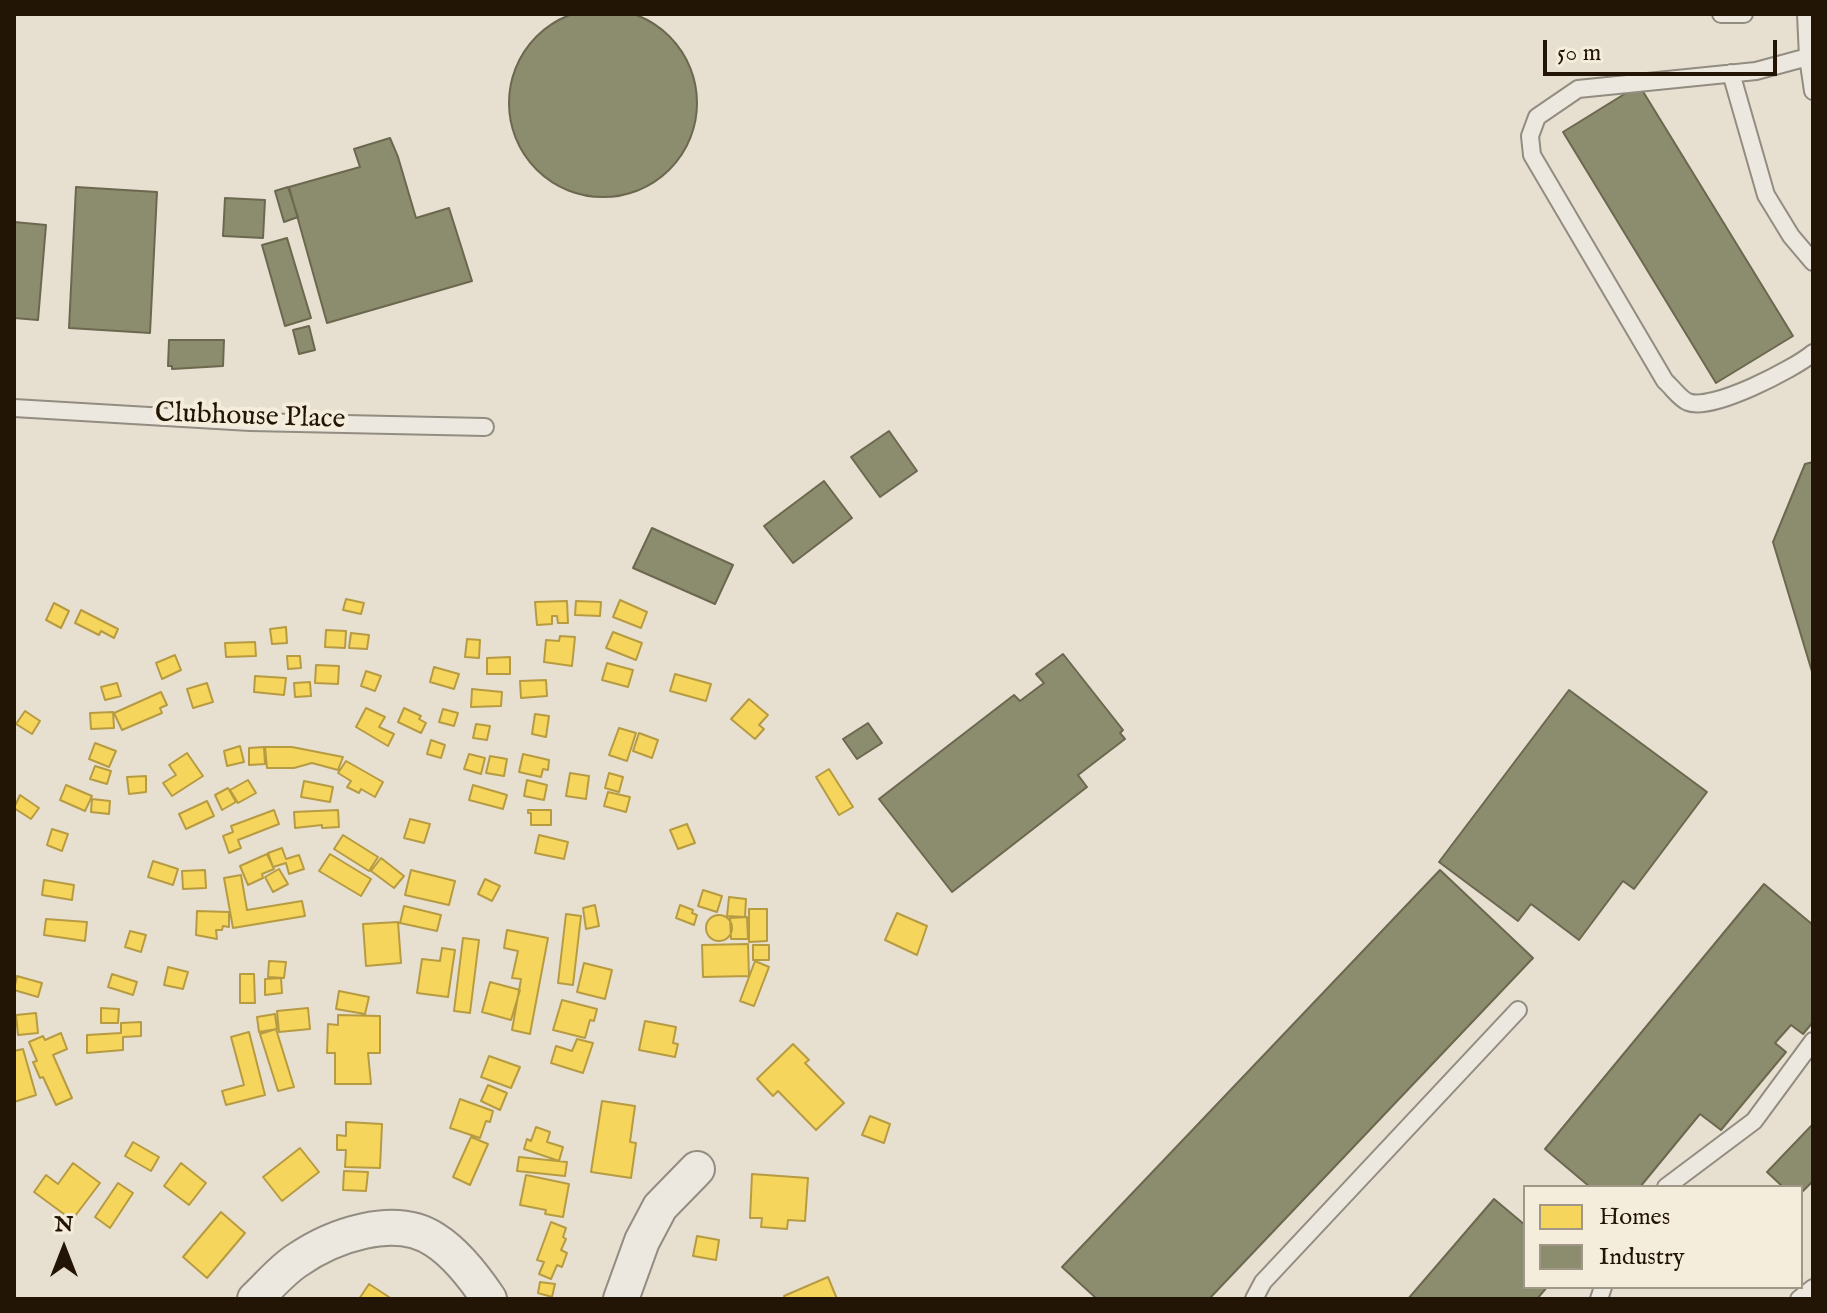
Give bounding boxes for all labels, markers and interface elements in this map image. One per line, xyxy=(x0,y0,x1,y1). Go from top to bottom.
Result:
scale bar xyxy=(1547,24,1781,74)
text: 50 m xyxy=(1557,38,1601,69)
street label: Clubhouse Place xyxy=(154,398,346,438)
legend xyxy=(1523,1185,1803,1289)
text: Homes xyxy=(1599,1202,1670,1233)
north arrow xyxy=(24,1209,104,1289)
text: N xyxy=(54,1211,74,1239)
text: Industry xyxy=(1599,1242,1685,1273)

